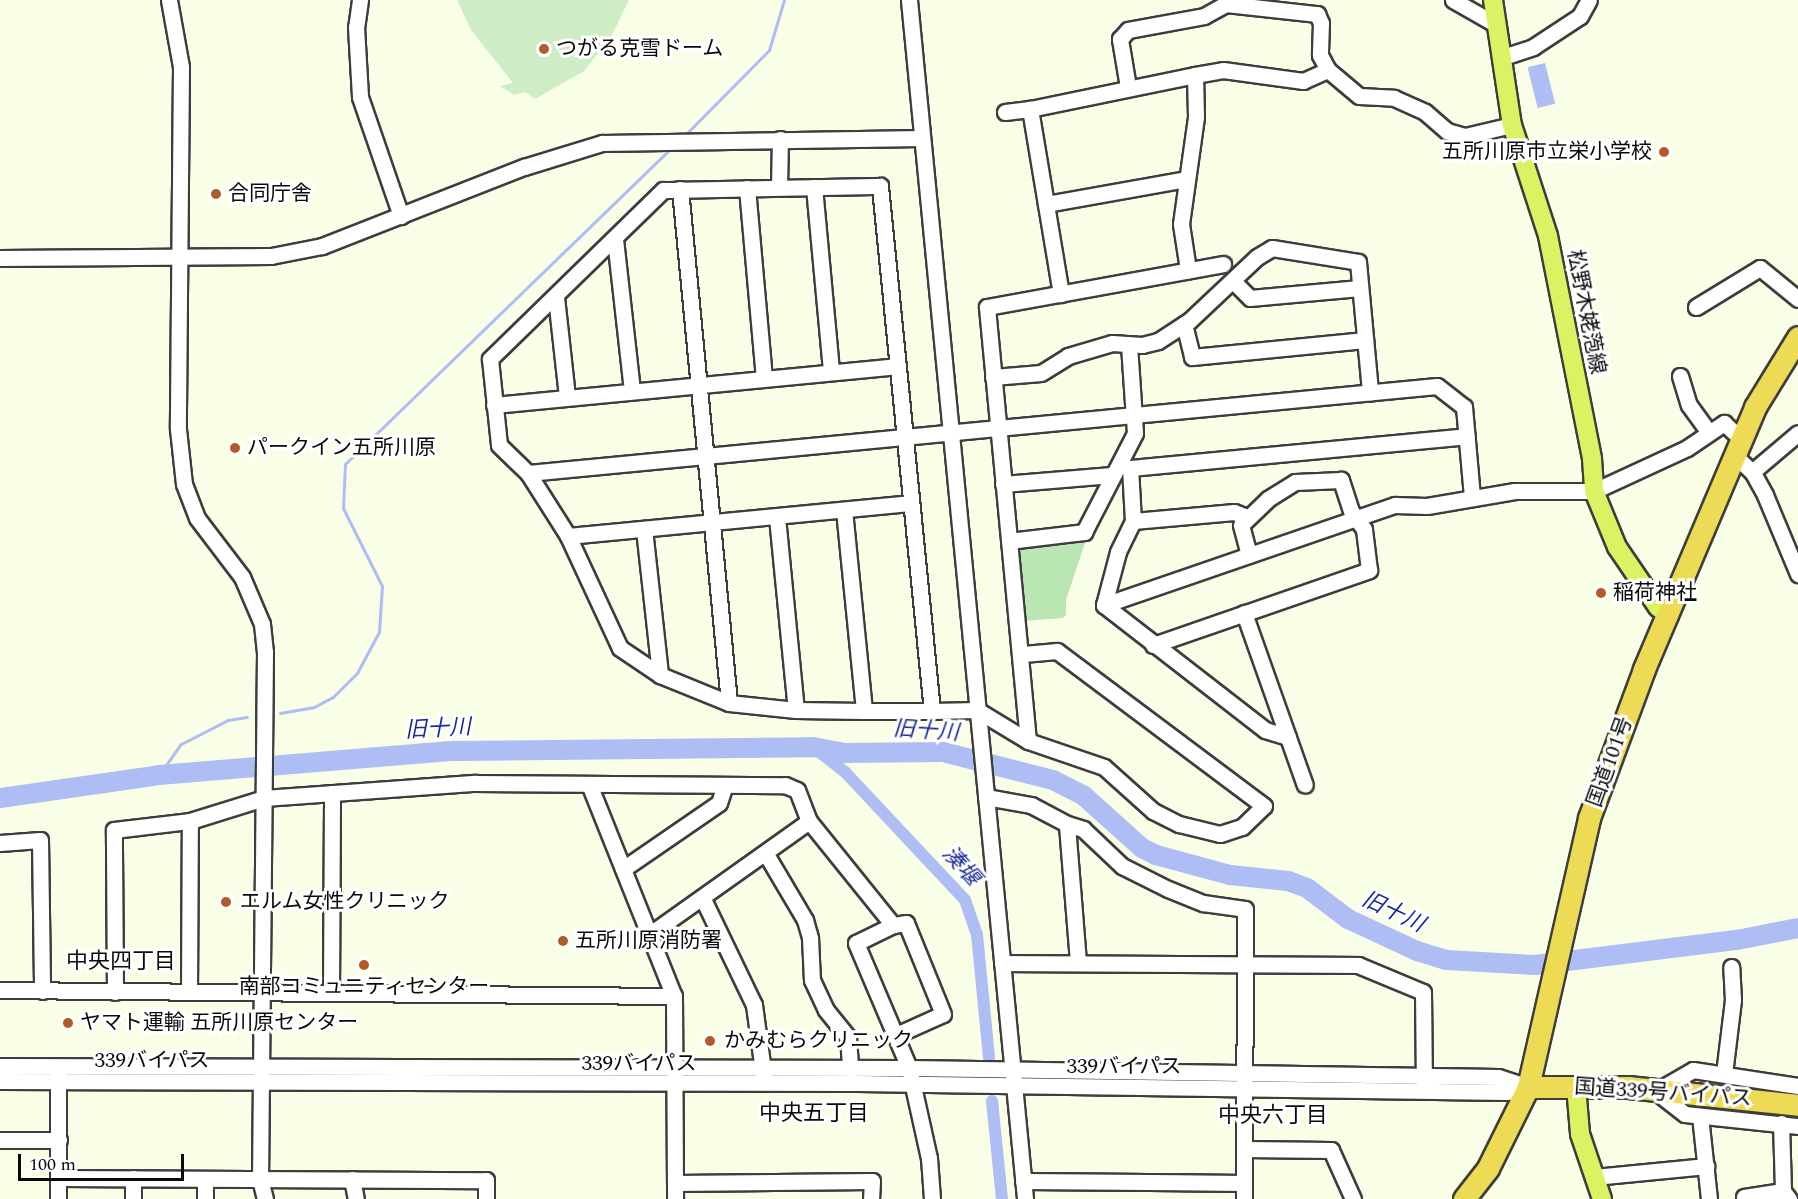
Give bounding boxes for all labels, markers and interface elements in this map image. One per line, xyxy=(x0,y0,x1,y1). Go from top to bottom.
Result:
place label: つがる克雪ドーム xyxy=(556,36,724,62)
marker: つがる克雪ドーム xyxy=(537,42,551,56)
place label: 五所川原市立栄小学校 xyxy=(1442,139,1652,165)
marker: 五所川原市立栄小学校 xyxy=(1657,145,1671,159)
place label: 合同庁舎 xyxy=(228,181,312,207)
marker: 合同庁舎 xyxy=(209,187,223,201)
street label: 松野木姥萢線 xyxy=(1562,248,1610,376)
place label: パークイン五所川原 xyxy=(247,435,436,461)
marker: パークイン五所川原 xyxy=(228,441,242,455)
place label: 稲荷神社 xyxy=(1613,580,1697,606)
marker: 稲荷神社 xyxy=(1594,586,1608,600)
street label: 国道101号 xyxy=(1582,713,1638,811)
water label: 旧十川 xyxy=(404,714,472,744)
water label: 旧十川 xyxy=(892,716,960,746)
water label: 湊堰 xyxy=(936,841,986,891)
water label: 旧十川 xyxy=(1358,886,1428,938)
place label: エルム女性クリニック xyxy=(240,889,450,915)
marker: エルム女性クリニック xyxy=(217,893,235,911)
place label: 五所川原消防署 xyxy=(575,928,722,954)
marker: 五所川原消防署 xyxy=(556,934,570,948)
district label: 中央四丁目 xyxy=(66,949,176,975)
marker: 南部コミュニティセンター xyxy=(357,958,371,972)
place label: 南部コミュニティセンター xyxy=(238,974,490,1000)
place label: ヤマト運輸 五所川原センター xyxy=(80,1010,358,1036)
marker: ヤマト運輸 五所川原センター xyxy=(61,1016,75,1030)
place label: かみむらクリニック xyxy=(724,1028,913,1054)
marker: かみむらクリニック xyxy=(701,1032,719,1050)
street label: 339バイパス xyxy=(94,1048,210,1074)
street label: 339バイパス xyxy=(581,1051,697,1077)
street label: 339バイパス xyxy=(1066,1054,1182,1080)
street label: 国道339号バイパス xyxy=(1573,1074,1753,1112)
district label: 中央五丁目 xyxy=(759,1101,869,1127)
district label: 中央六丁目 xyxy=(1218,1103,1328,1129)
scale bar xyxy=(21,1142,188,1180)
text: 100 m xyxy=(29,1151,76,1178)

